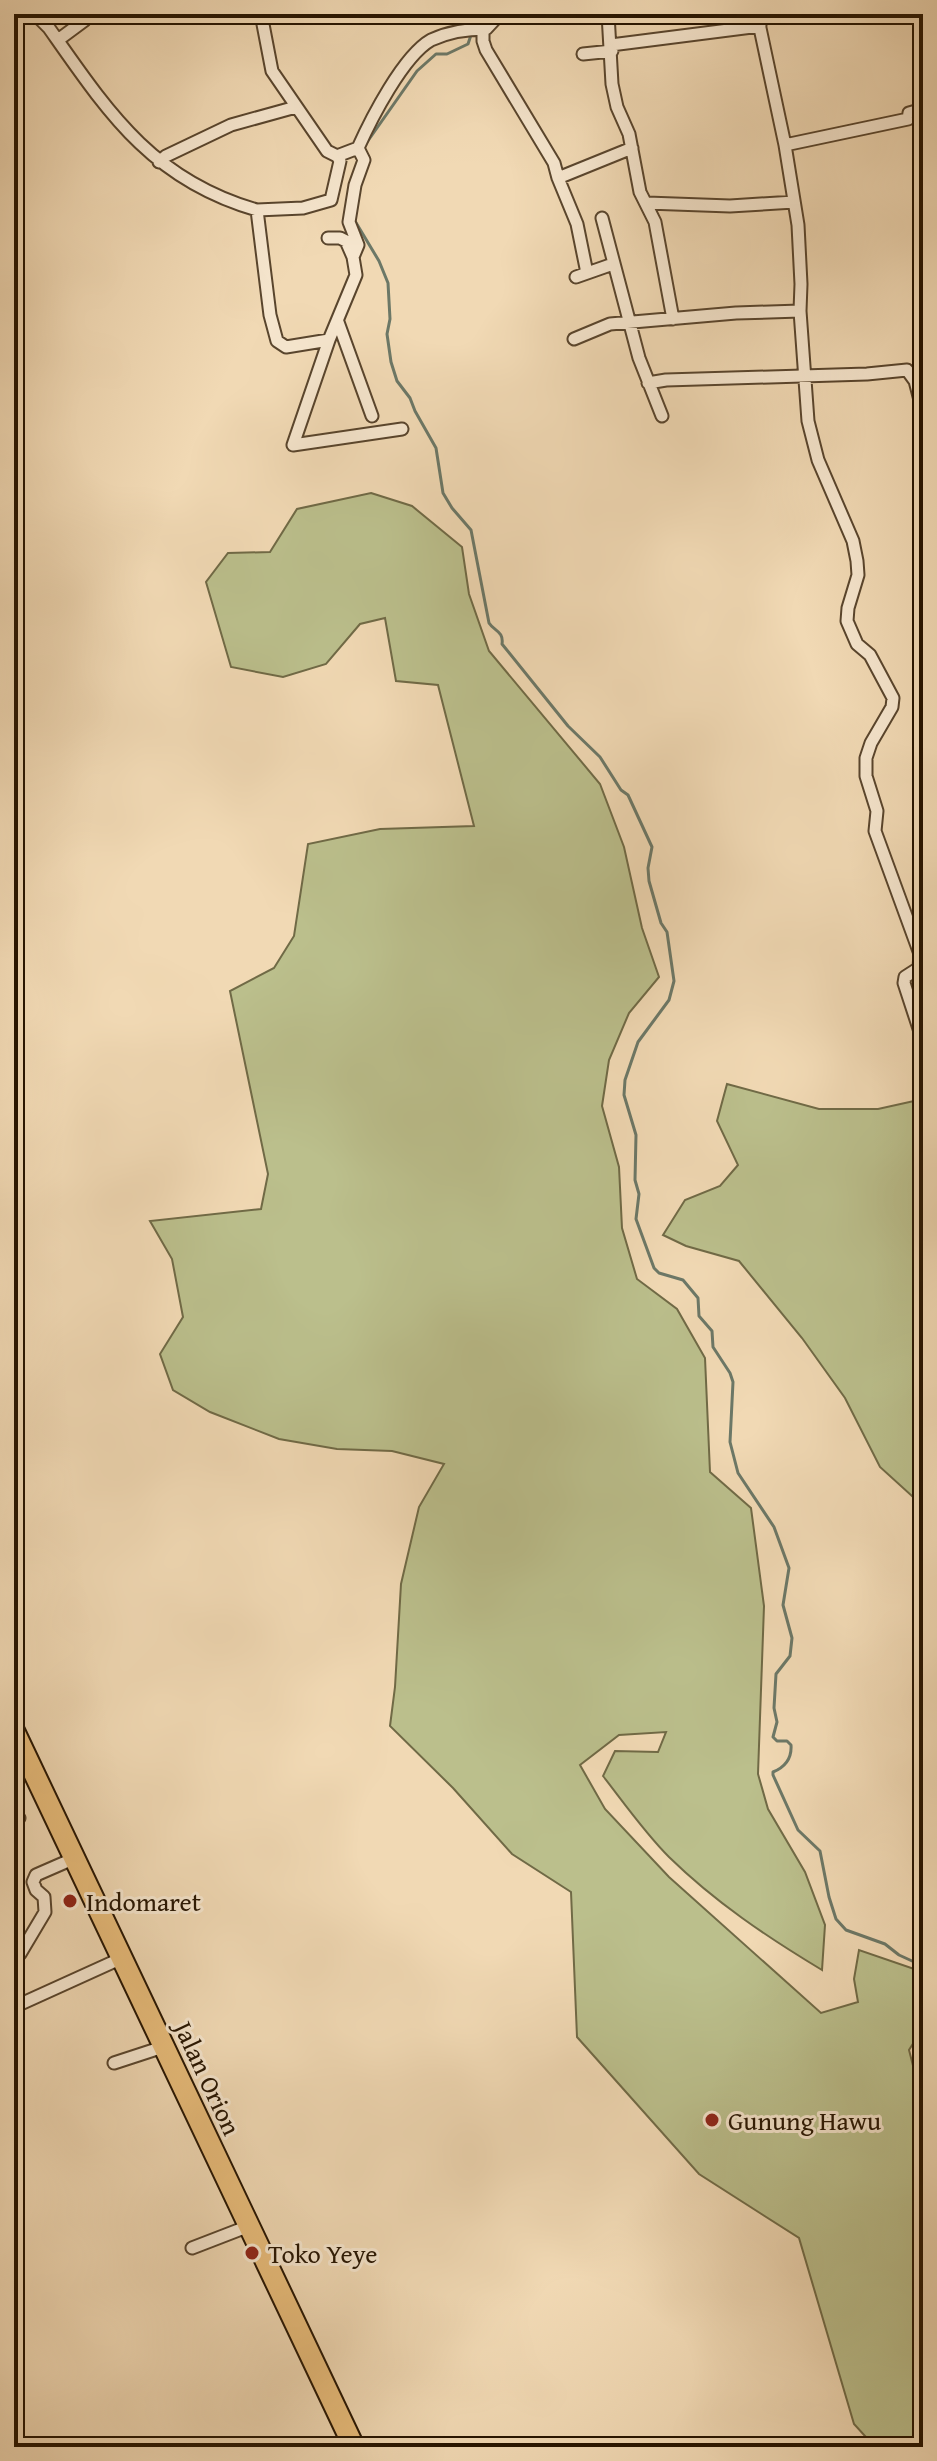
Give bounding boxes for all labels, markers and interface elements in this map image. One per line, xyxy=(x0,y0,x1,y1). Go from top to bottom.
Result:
place label: Indomaret xyxy=(86,1882,201,1921)
marker: Indomaret xyxy=(61,1892,79,1910)
street label: Jalan Orion xyxy=(163,2012,252,2142)
place label: Gunung Hawu xyxy=(728,2101,881,2140)
marker: Gunung Hawu xyxy=(703,2111,721,2129)
place label: Toko Yeye xyxy=(268,2234,377,2273)
marker: Toko Yeye xyxy=(243,2244,261,2262)

